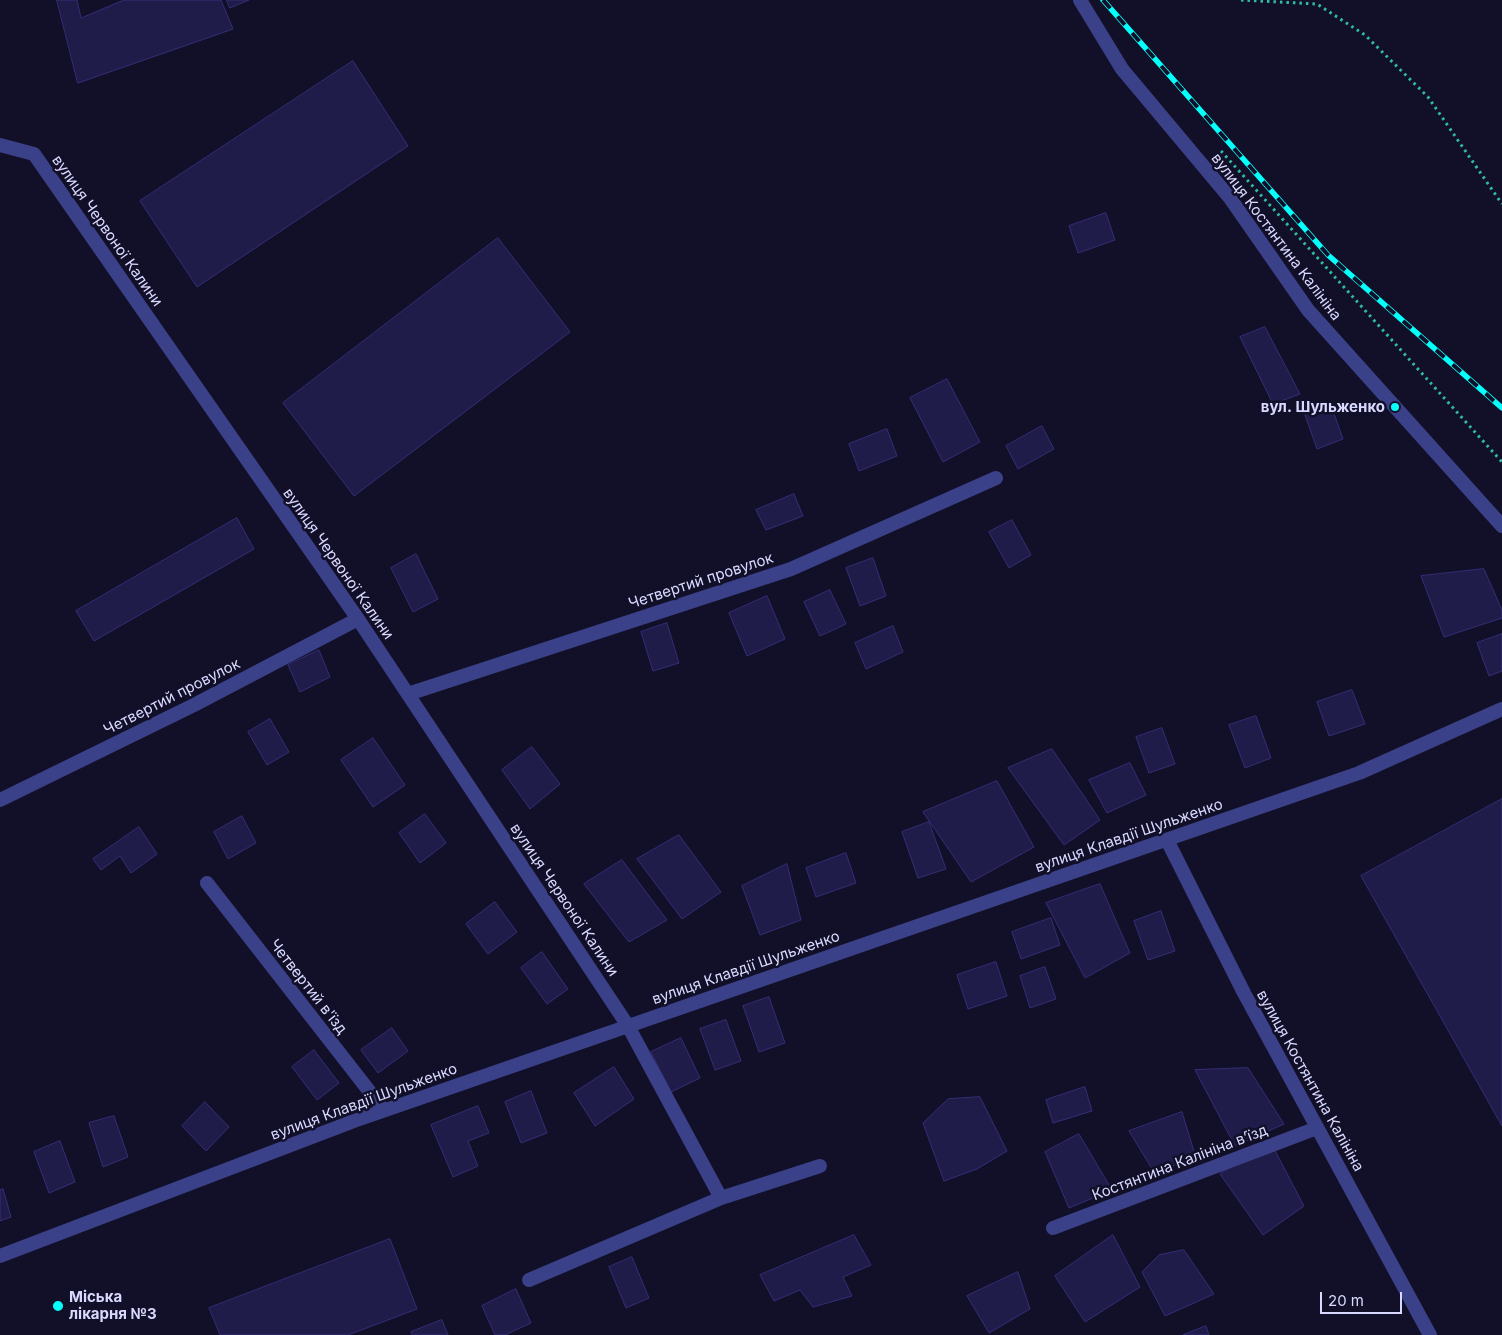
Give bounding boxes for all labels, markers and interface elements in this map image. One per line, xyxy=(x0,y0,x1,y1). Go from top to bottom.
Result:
street label: вулиця Костянтина Калініна xyxy=(1207,150,1345,324)
street label: вулиця Червоної Калини xyxy=(48,152,166,310)
place label: вул. Шульженко xyxy=(1261,398,1385,416)
marker: вул. Шульженко xyxy=(1389,401,1401,413)
street label: вулиця Червоної Калини xyxy=(279,485,397,643)
street label: Четвертий провулок xyxy=(626,549,776,613)
street label: Четвертий провулок xyxy=(101,655,243,739)
street label: вулиця Клавдії Шульженко xyxy=(1033,795,1225,877)
street label: вулиця Червоної Калини xyxy=(506,820,622,980)
street label: вулиця Клавдії Шульженко xyxy=(650,927,842,1009)
street label: Четвертий в'їзд xyxy=(265,936,351,1038)
street label: вулиця Костянтина Калініна xyxy=(1253,987,1367,1175)
street label: вулиця Клавдії Шульженко xyxy=(268,1060,460,1144)
street label: Костянтина Калініна в’їзд xyxy=(1090,1121,1270,1205)
scale bar xyxy=(1322,1282,1404,1314)
place label: Міська лікарня №3 xyxy=(69,1288,157,1323)
text: 20 m xyxy=(1328,1291,1364,1310)
marker: Міська лікарня №3 xyxy=(51,1299,65,1313)

